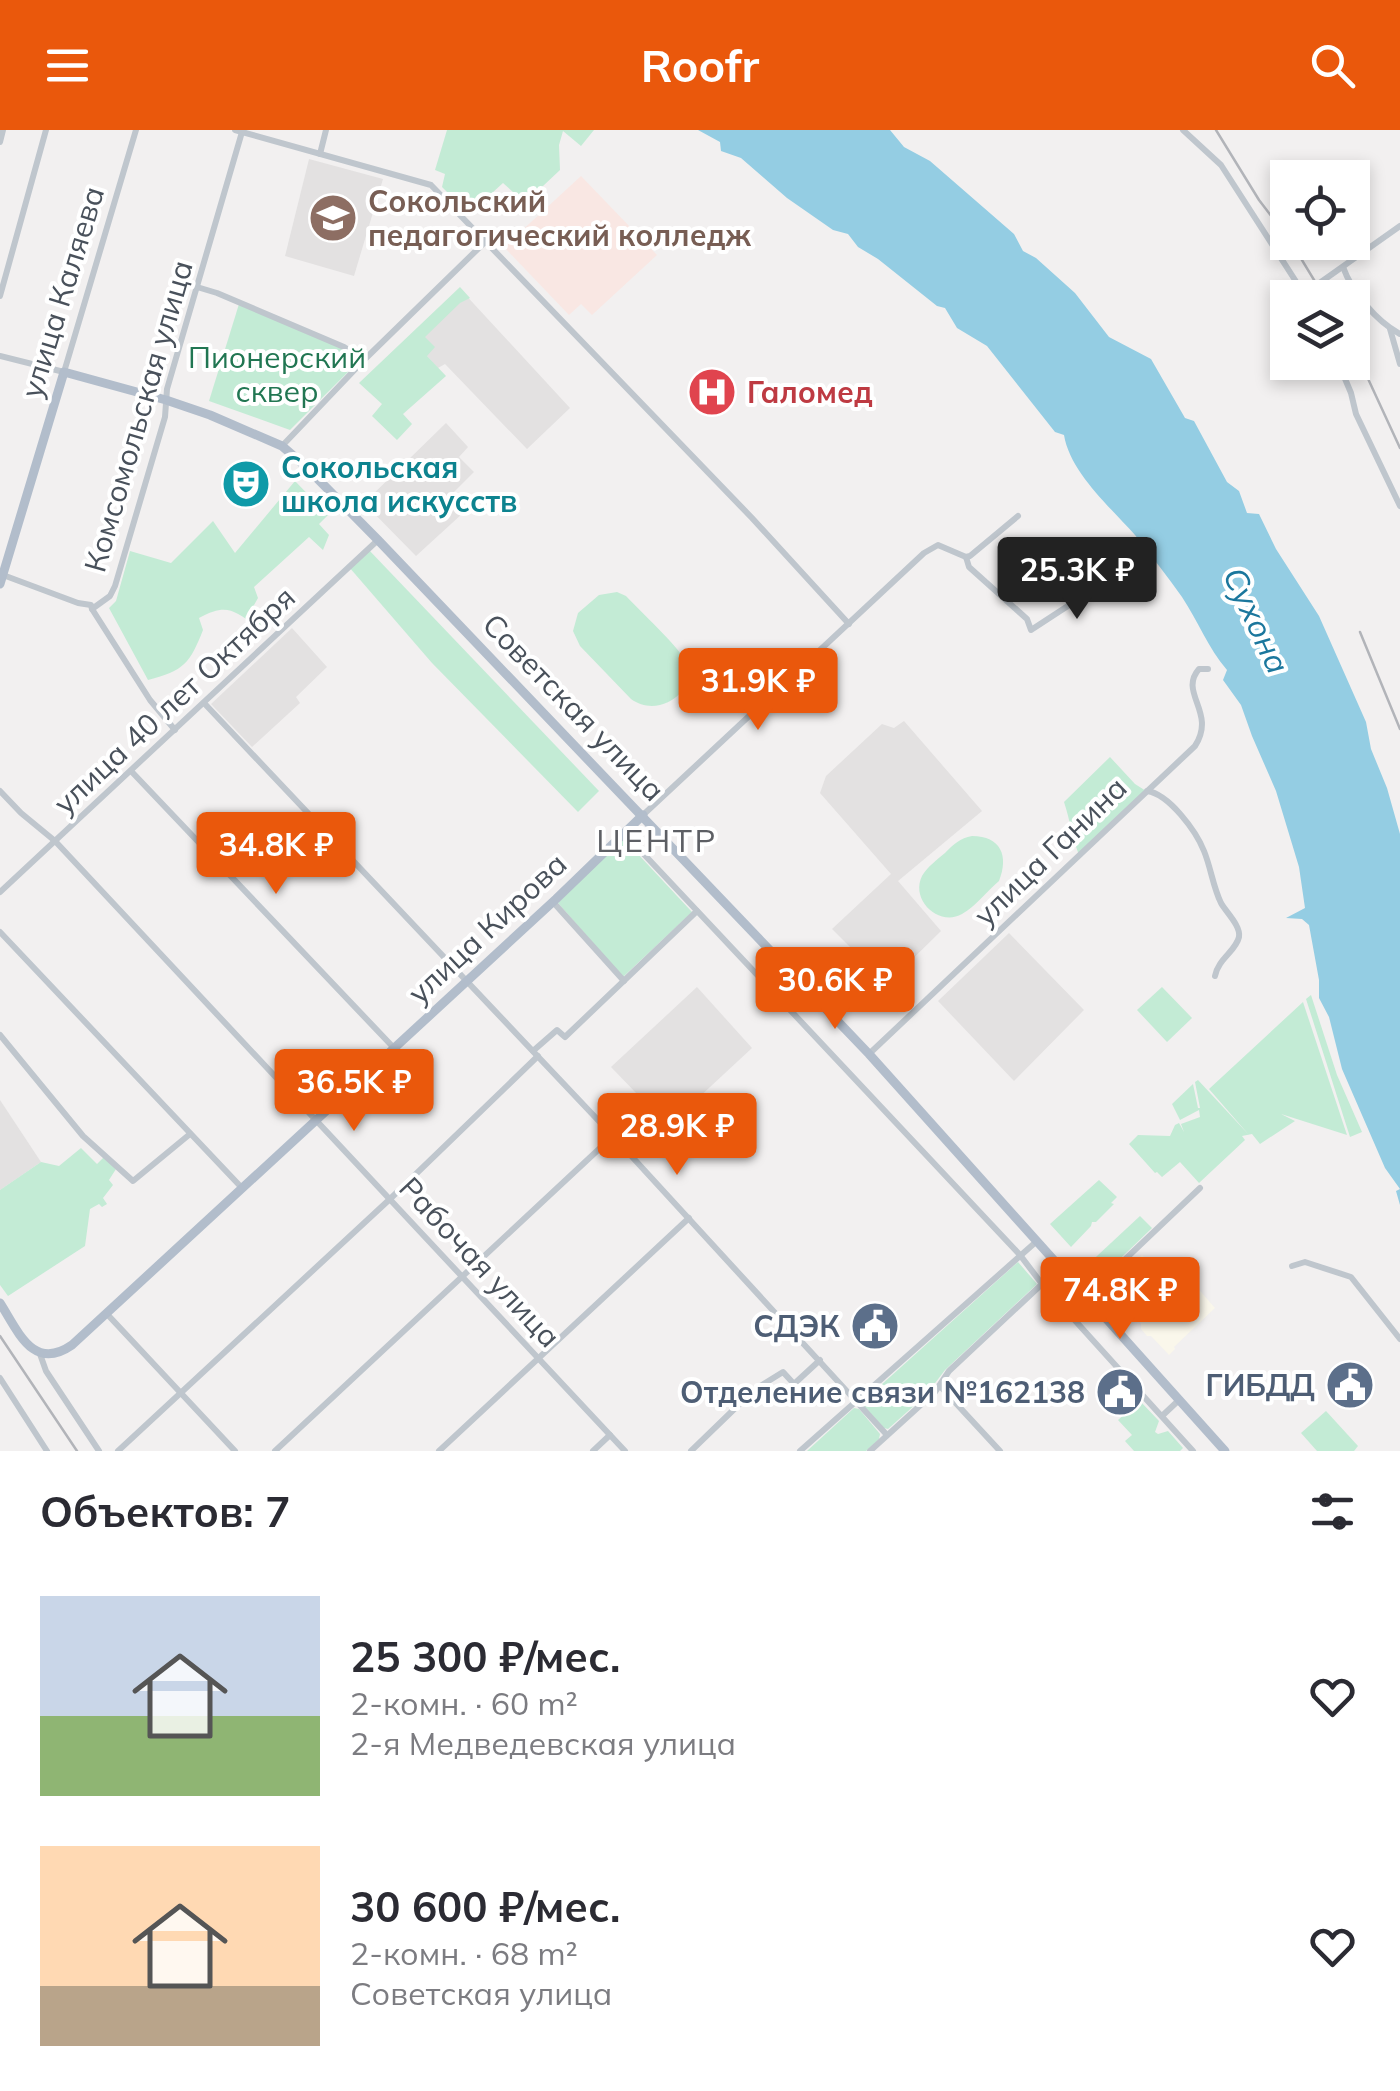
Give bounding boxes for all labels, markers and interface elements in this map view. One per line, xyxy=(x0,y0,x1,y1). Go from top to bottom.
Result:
text: Roofr xyxy=(641,37,759,93)
icon: menu xyxy=(40,38,95,93)
icon: search xyxy=(1305,38,1360,93)
map controls xyxy=(1270,160,1370,380)
button: locate xyxy=(1270,160,1370,260)
street label: улица Каляева xyxy=(12,182,112,402)
place label: Сокольский педагогический колледж xyxy=(368,182,751,254)
school or university icon: Сокольский педагогический колледж xyxy=(307,192,359,244)
street label: Комсомольская улица xyxy=(75,256,201,576)
button: layers xyxy=(1270,280,1370,380)
park label: Пионерский сквер xyxy=(188,338,366,410)
hospital icon: Галомед xyxy=(686,366,738,418)
place label: Галомед xyxy=(747,373,873,411)
place label: Сокольская школа искусств xyxy=(281,448,517,520)
theatre icon: Сокольская школа искусств xyxy=(220,458,272,510)
pin: 25.3K ₽ xyxy=(985,537,1169,622)
text: 25.3K ₽ xyxy=(1020,549,1134,589)
water label: Сухона xyxy=(1215,560,1299,680)
street label: улица 40 лет Октября xyxy=(45,578,303,822)
street label: Советская улица xyxy=(475,605,673,809)
pin: 31.9K ₽ xyxy=(666,648,850,733)
text: 31.9K ₽ xyxy=(701,660,815,700)
street label: улица Ганина xyxy=(966,768,1134,934)
pin: 34.8K ₽ xyxy=(184,812,368,897)
district label: ЦЕНТР xyxy=(596,820,718,860)
text: 34.8K ₽ xyxy=(219,824,333,864)
street label: улица Кирова xyxy=(400,845,574,1011)
pin: 30.6K ₽ xyxy=(743,947,927,1032)
text: 30.6K ₽ xyxy=(778,959,892,999)
pin: 36.5K ₽ xyxy=(262,1049,446,1134)
text: 36.5K ₽ xyxy=(297,1061,411,1101)
pin: 28.9K ₽ xyxy=(585,1093,769,1178)
text: 28.9K ₽ xyxy=(620,1105,734,1145)
street label: Рабочая улица xyxy=(391,1169,569,1355)
pin: 74.8K ₽ xyxy=(1028,1257,1212,1342)
text: 74.8K ₽ xyxy=(1063,1269,1177,1309)
public building icon: СДЭК xyxy=(849,1300,901,1352)
place label: СДЭК xyxy=(753,1307,840,1345)
public building icon: ГИБДД xyxy=(1324,1359,1376,1411)
public building icon: Отделение связи №162138 xyxy=(1094,1366,1146,1418)
place label: ГИБДД xyxy=(1206,1366,1315,1404)
place label: Отделение связи №162138 xyxy=(680,1373,1085,1411)
icon: filters xyxy=(1305,1484,1360,1539)
text: Объектов: 7 xyxy=(40,1485,290,1538)
text: 25 300 ₽/мес. xyxy=(350,1630,620,1683)
icon: home xyxy=(120,1636,240,1756)
icon: heart xyxy=(1305,1669,1360,1724)
text: 2-комн. · 60 m² xyxy=(350,1683,578,1723)
text: 2-я Медведевская улица xyxy=(350,1723,736,1763)
text: 30 600 ₽/мес. xyxy=(350,1880,620,1933)
icon: home xyxy=(120,1886,240,2006)
icon: heart xyxy=(1305,1919,1360,1974)
text: 2-комн. · 68 m² xyxy=(350,1933,578,1973)
text: Советская улица xyxy=(350,1973,612,2013)

